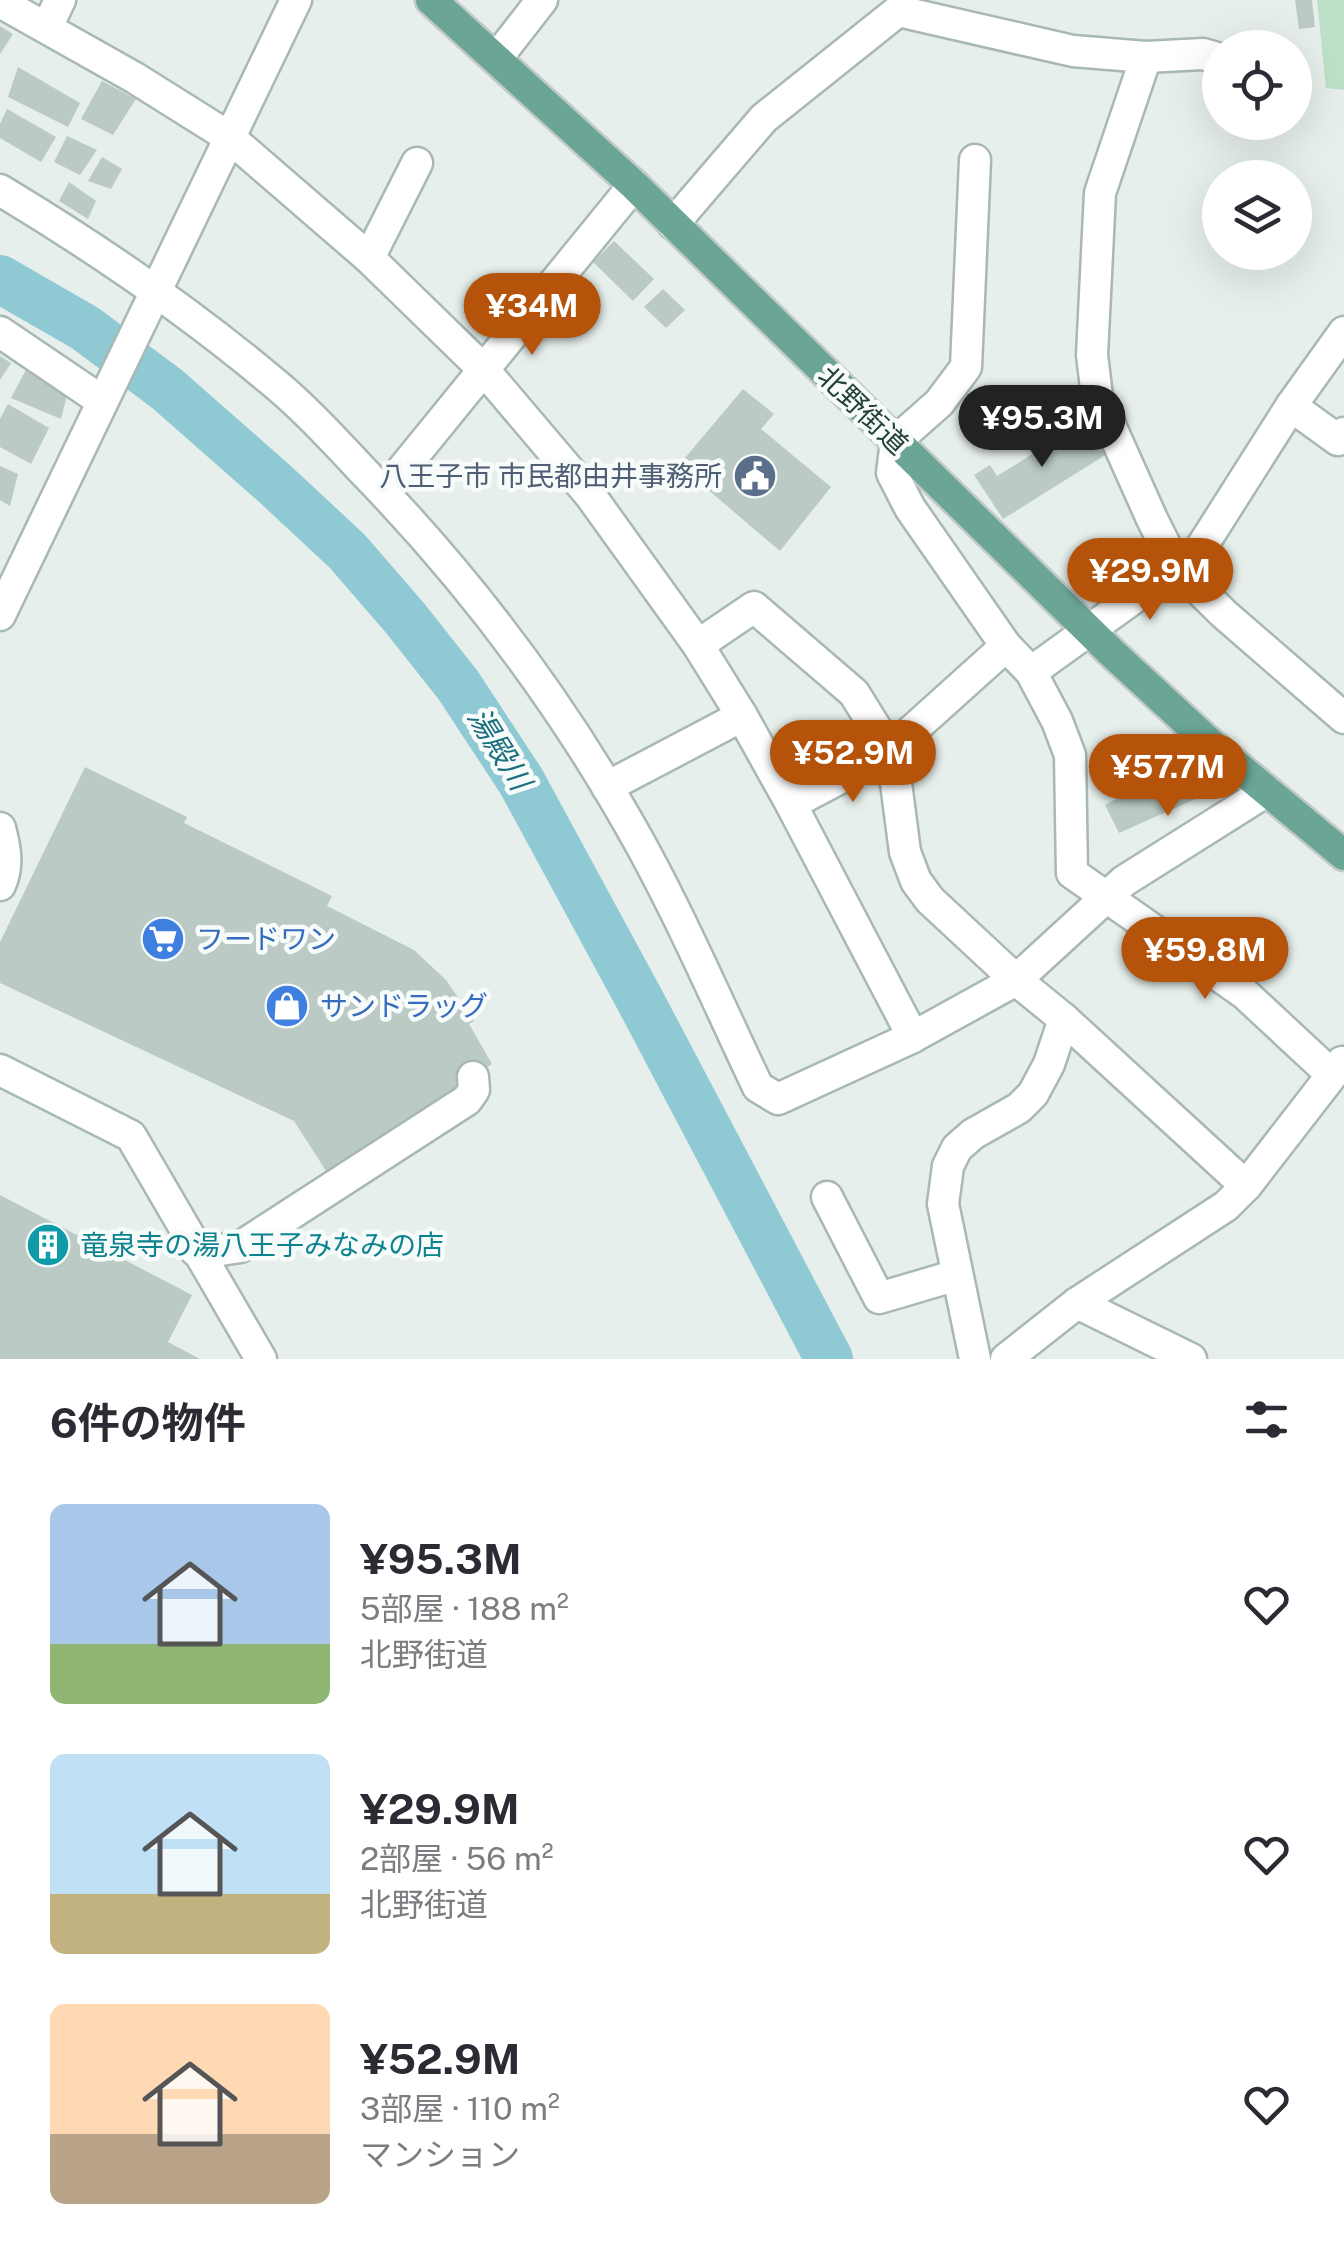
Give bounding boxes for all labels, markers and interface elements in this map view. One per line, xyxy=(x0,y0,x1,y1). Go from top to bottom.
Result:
map controls xyxy=(1202,30,1312,270)
button: locate xyxy=(1202,30,1312,140)
button: layers xyxy=(1202,160,1312,270)
pin: ¥34M xyxy=(473,273,591,358)
text: ¥34M xyxy=(486,287,578,324)
street label: 北野街道 xyxy=(812,359,915,460)
pin: ¥95.3M xyxy=(961,385,1123,470)
text: ¥95.3M xyxy=(980,399,1104,436)
public building icon: 八王子市 市民都由井事務所 xyxy=(732,453,778,499)
place label: 八王子市 市民都由井事務所 xyxy=(379,459,722,492)
pin: ¥29.9M xyxy=(1069,538,1231,623)
text: ¥29.9M xyxy=(1089,552,1211,589)
water label: 湯殿川 xyxy=(461,701,541,799)
pin: ¥52.9M xyxy=(772,720,934,805)
text: ¥52.9M xyxy=(792,734,914,771)
pin: ¥57.7M xyxy=(1087,734,1249,819)
text: ¥57.7M xyxy=(1111,748,1225,785)
supermarket icon: フードワン xyxy=(140,916,186,962)
pin: ¥59.8M xyxy=(1124,917,1286,1002)
place label: フードワン xyxy=(196,922,336,955)
text: ¥59.8M xyxy=(1143,931,1267,968)
shop icon: サンドラッグ xyxy=(264,983,310,1029)
place label: サンドラッグ xyxy=(320,989,488,1022)
building icon: 竜泉寺の湯八王子みなみの店 xyxy=(25,1222,71,1268)
place label: 竜泉寺の湯八王子みなみの店 xyxy=(80,1228,444,1261)
icon: filters xyxy=(1239,1392,1294,1447)
text: 6件の物件 xyxy=(50,1398,246,1447)
text: ¥95.3M xyxy=(360,1534,522,1583)
icon: home xyxy=(130,1544,250,1664)
icon: heart xyxy=(1239,1577,1294,1632)
text: 5部屋 · 188 m² xyxy=(360,1590,569,1627)
text: 北野街道 xyxy=(360,1636,488,1673)
text: ¥29.9M xyxy=(360,1784,520,1833)
icon: home xyxy=(130,1794,250,1914)
icon: heart xyxy=(1239,1827,1294,1882)
text: 2部屋 · 56 m² xyxy=(360,1840,553,1877)
text: 北野街道 xyxy=(360,1886,488,1923)
text: ¥52.9M xyxy=(360,2034,520,2083)
icon: home xyxy=(130,2044,250,2164)
icon: heart xyxy=(1239,2077,1294,2132)
text: 3部屋 · 110 m² xyxy=(360,2090,560,2127)
text: マンション xyxy=(360,2136,520,2173)

